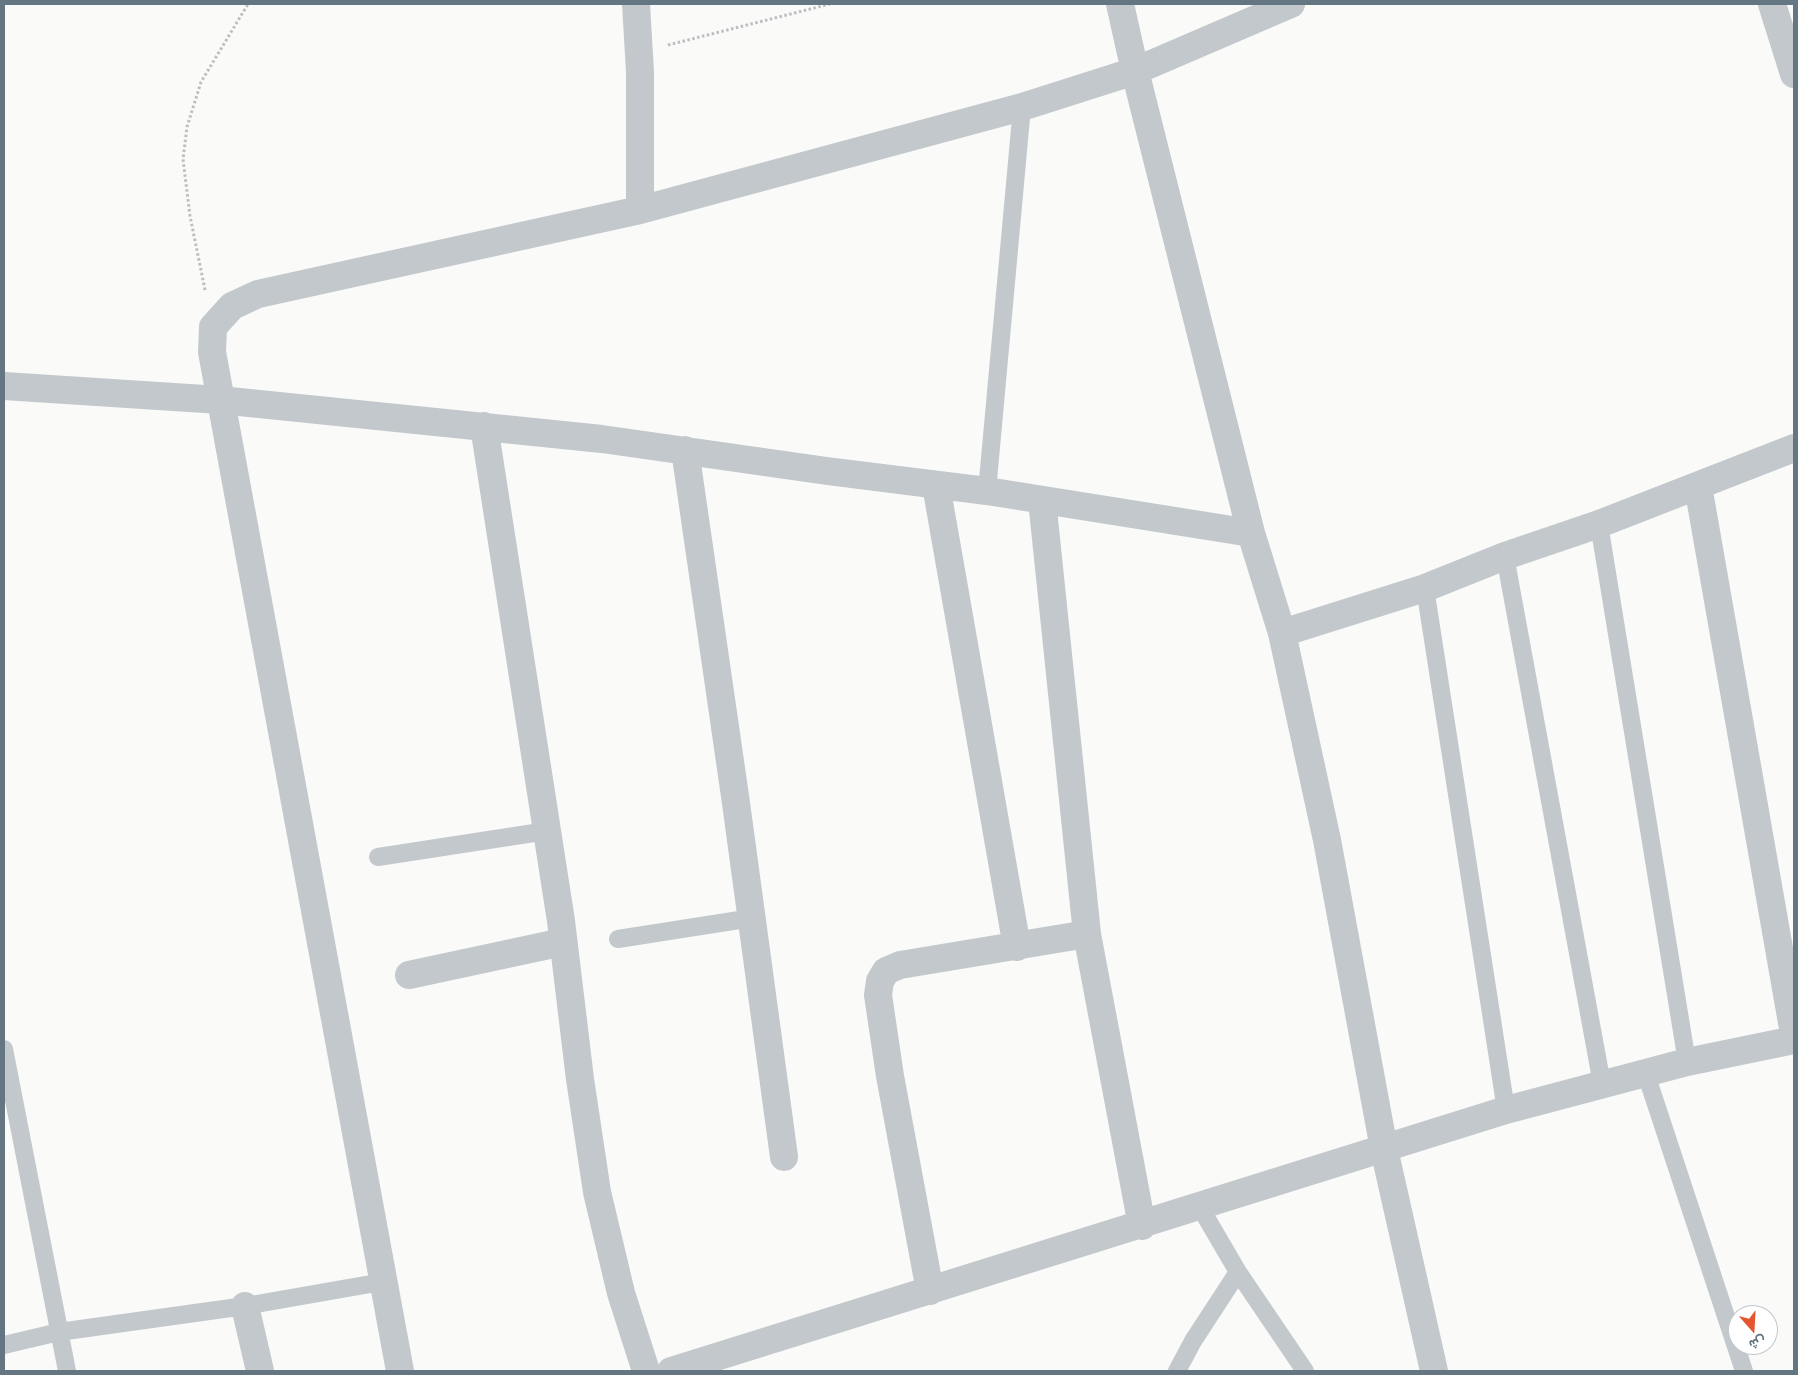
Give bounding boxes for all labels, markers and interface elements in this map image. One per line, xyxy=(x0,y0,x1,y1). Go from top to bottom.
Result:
north arrow xyxy=(1728,1305,1778,1355)
text: ش xyxy=(1747,1333,1768,1354)

